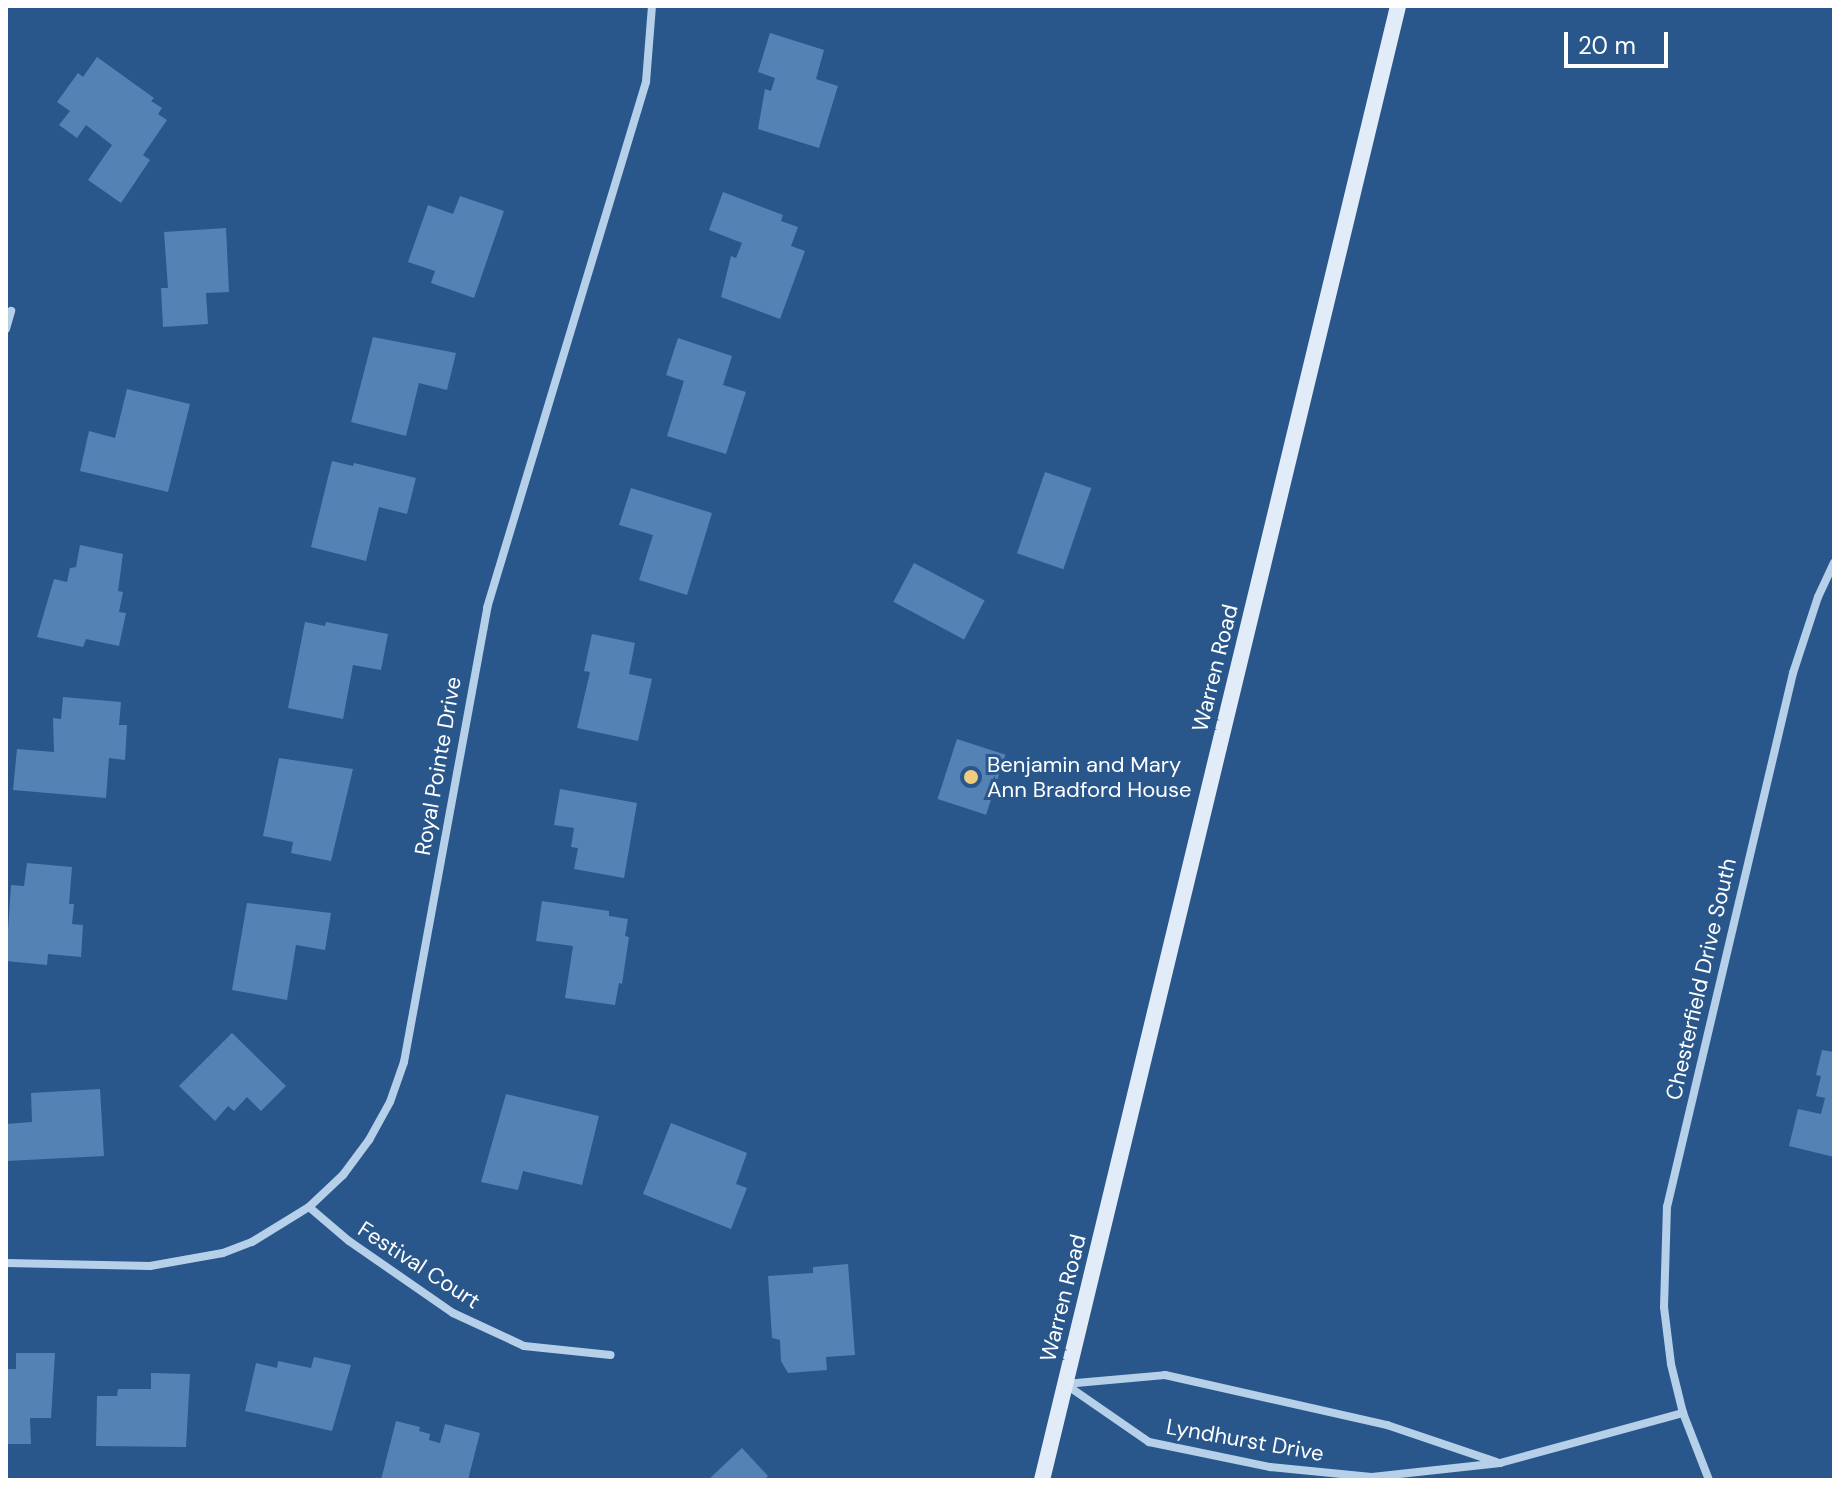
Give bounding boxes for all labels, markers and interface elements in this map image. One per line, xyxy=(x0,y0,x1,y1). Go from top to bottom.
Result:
scale bar xyxy=(1568,16,1672,66)
text: 20 m xyxy=(1578,30,1636,61)
street label: Warren Road xyxy=(1186,602,1244,734)
street label: Royal Pointe Drive xyxy=(409,675,467,857)
place label: Benjamin and Mary Ann Bradford House xyxy=(987,751,1192,802)
marker: Benjamin and Mary Ann Bradford House xyxy=(962,768,980,786)
street label: Chesterfield Drive South xyxy=(1660,855,1742,1103)
street label: Festival Court xyxy=(353,1216,485,1314)
street label: Warren Road xyxy=(1034,1232,1092,1364)
street label: Lyndhurst Drive xyxy=(1164,1413,1326,1467)

